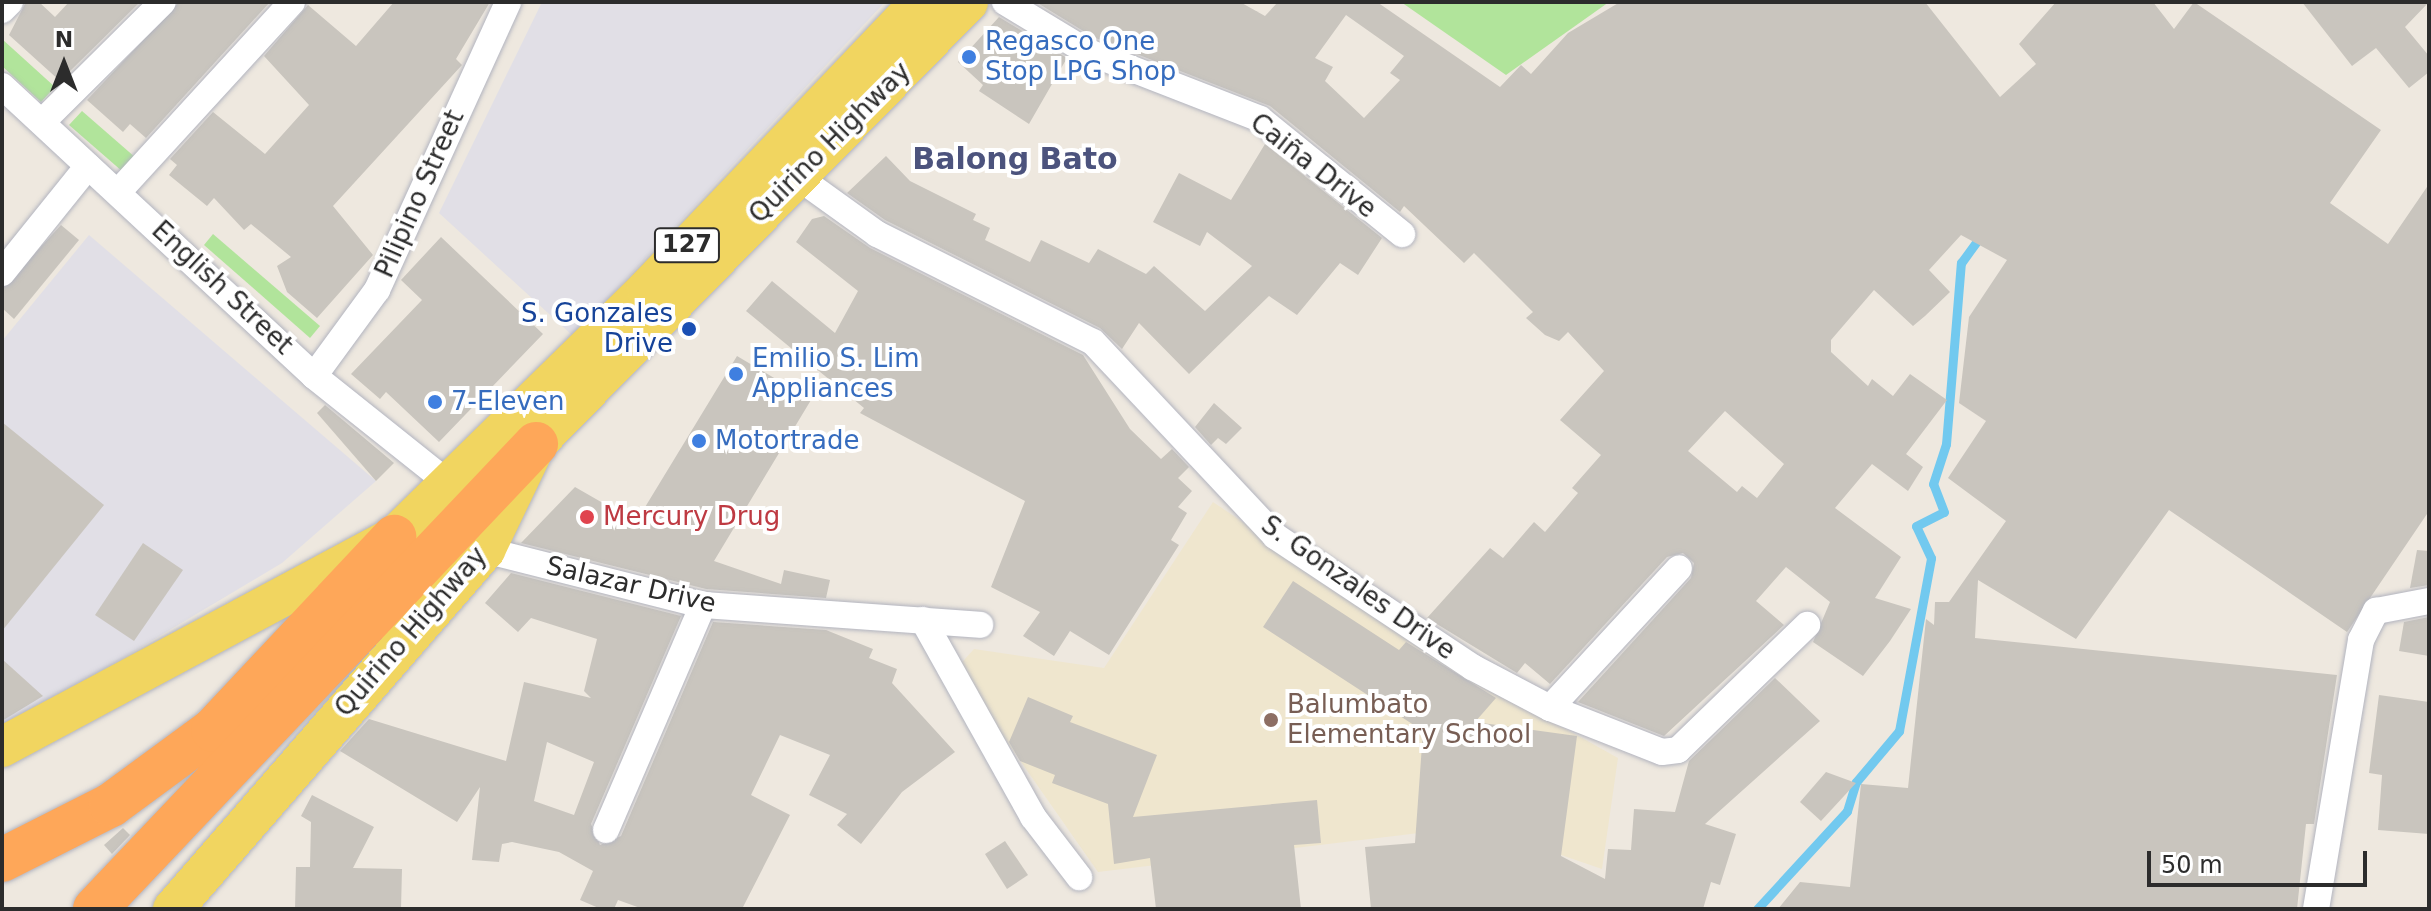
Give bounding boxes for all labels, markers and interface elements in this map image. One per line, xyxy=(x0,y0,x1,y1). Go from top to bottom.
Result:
north arrow xyxy=(24,24,104,104)
place label: Regasco One Stop LPG Shop xyxy=(985,26,1176,88)
text: N xyxy=(55,27,73,52)
marker: Regasco One Stop LPG Shop xyxy=(960,48,978,66)
street label: Quirino Highway xyxy=(743,56,917,230)
street label: Pilipino Street xyxy=(369,105,471,283)
street label: Caiña Drive xyxy=(1244,107,1382,225)
district label: Balong Bato xyxy=(912,141,1118,177)
street label: English Street xyxy=(145,215,299,361)
road number: 127 xyxy=(653,225,721,265)
place label: S. Gonzales Drive xyxy=(521,298,673,360)
marker: S. Gonzales Drive xyxy=(680,320,698,338)
place label: Emilio S. Lim Appliances xyxy=(752,343,920,404)
marker: Emilio S. Lim Appliances xyxy=(727,365,745,383)
place label: 7-Eleven xyxy=(451,386,564,418)
marker: 7-Eleven xyxy=(426,393,444,411)
place label: Motortrade xyxy=(715,425,859,457)
marker: Motortrade xyxy=(690,432,708,450)
place label: Mercury Drug xyxy=(603,501,780,533)
marker: Mercury Drug xyxy=(578,508,596,526)
street label: S. Gonzales Drive xyxy=(1255,509,1461,667)
street label: Quirino Highway xyxy=(329,541,493,723)
street label: Salazar Drive xyxy=(543,550,719,620)
place label: Balumbato Elementary School xyxy=(1287,689,1531,750)
marker: Balumbato Elementary School xyxy=(1262,711,1280,729)
scale bar xyxy=(2151,835,2371,885)
text: 50 m xyxy=(2161,851,2223,879)

